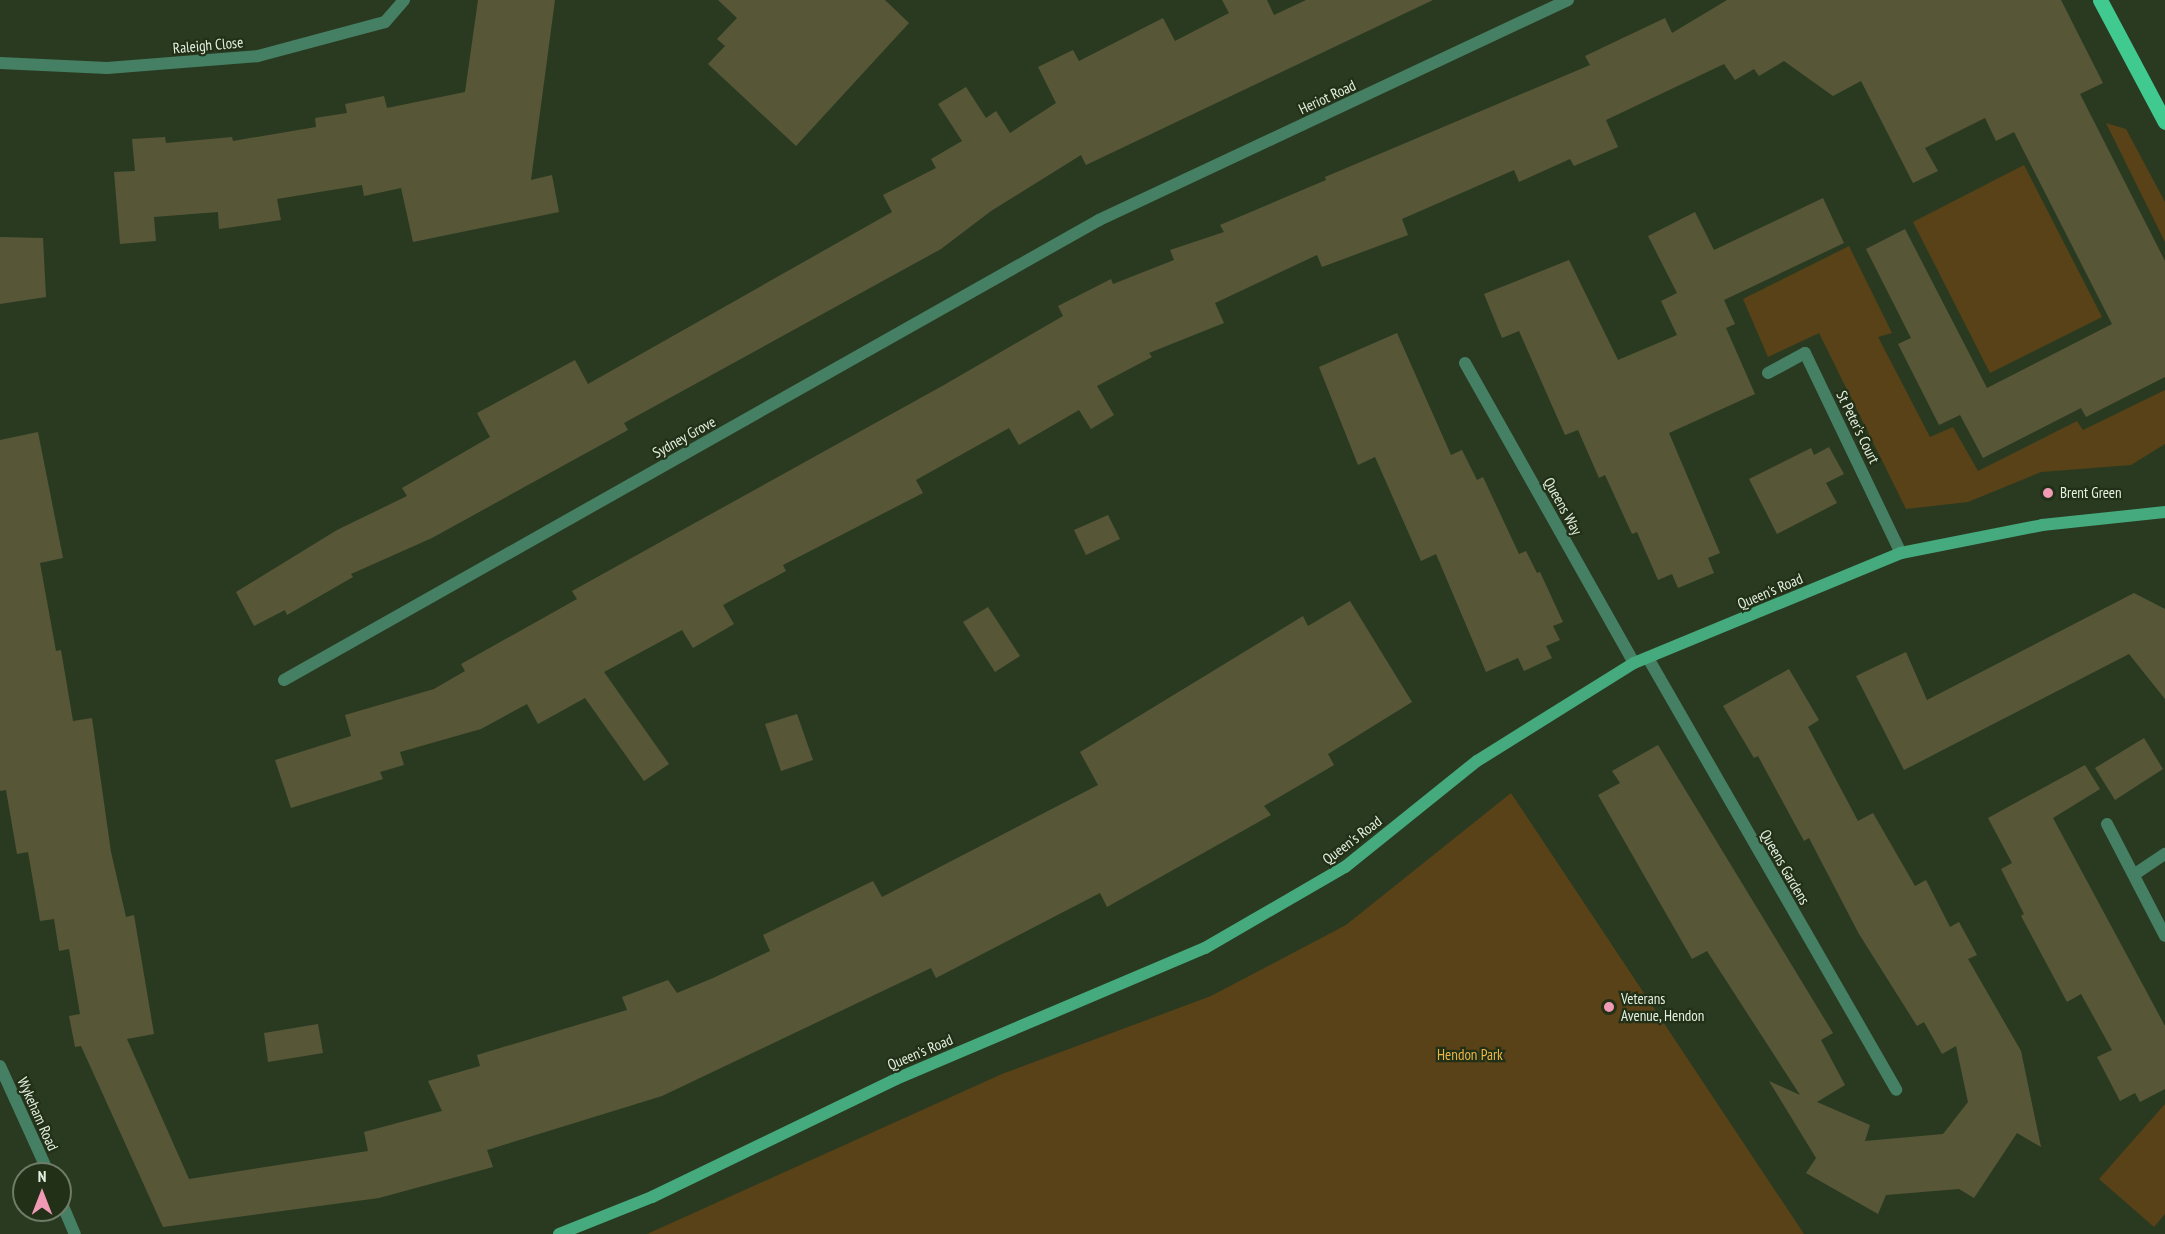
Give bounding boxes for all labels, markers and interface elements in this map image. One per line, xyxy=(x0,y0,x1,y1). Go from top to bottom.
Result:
street label: Raleigh Close xyxy=(172,33,244,57)
street label: Heriot Road xyxy=(1296,76,1358,118)
street label: St Peter's Court xyxy=(1833,388,1883,466)
street label: Sydney Grove xyxy=(649,412,719,462)
street label: Queens Way xyxy=(1540,474,1586,538)
place label: Brent Green xyxy=(2060,484,2122,502)
marker: Brent Green xyxy=(2041,486,2055,500)
street label: Queen's Road xyxy=(1735,569,1805,613)
street label: Queen's Road xyxy=(1319,812,1385,868)
street label: Queens Gardens xyxy=(1756,826,1814,908)
place label: Veterans Avenue, Hendon xyxy=(1621,989,1705,1024)
marker: Veterans Avenue, Hendon xyxy=(1602,1000,1616,1014)
street label: Queen's Road xyxy=(885,1030,955,1074)
park label: Hendon Park xyxy=(1437,1046,1503,1064)
street label: Wykeham Road xyxy=(14,1074,62,1154)
north arrow xyxy=(12,1162,72,1222)
text: N xyxy=(38,1166,46,1186)

